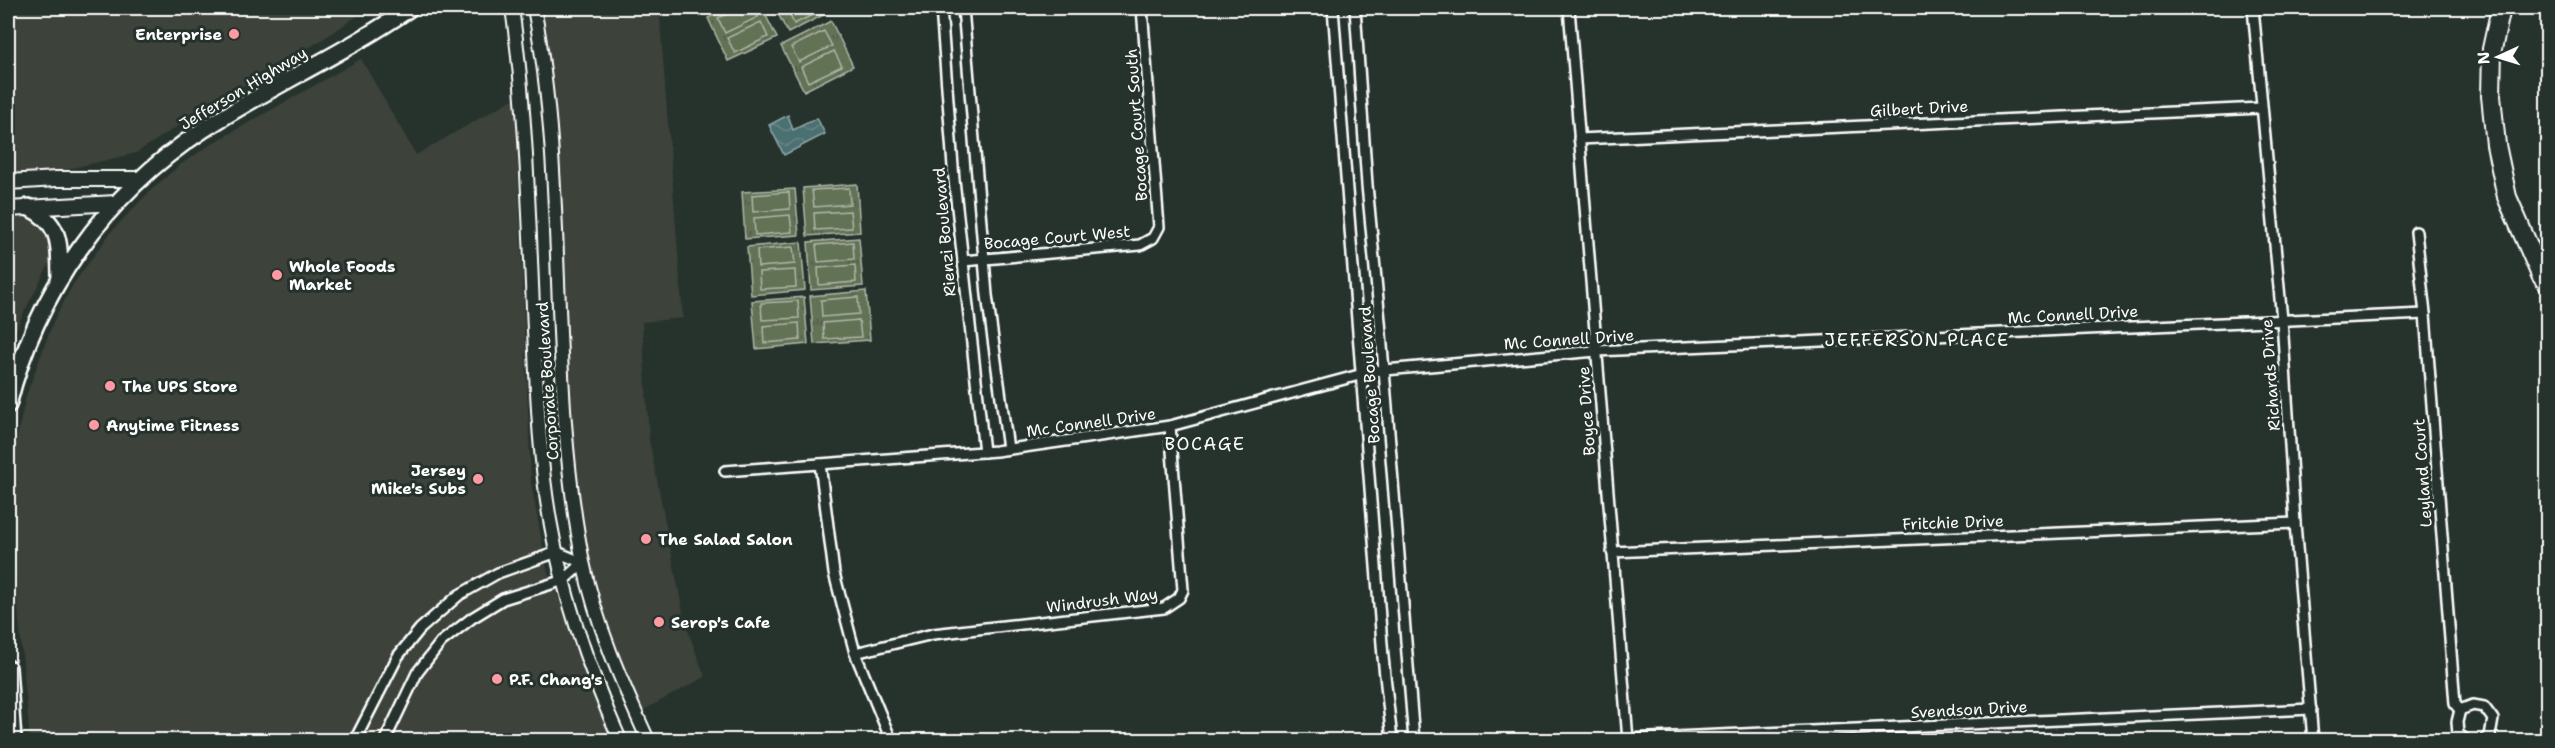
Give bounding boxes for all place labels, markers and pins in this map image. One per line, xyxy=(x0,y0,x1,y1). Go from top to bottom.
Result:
place label: Enterprise xyxy=(135,24,222,45)
marker: Enterprise xyxy=(227,27,241,41)
place label: Whole Foods Market xyxy=(289,256,396,295)
marker: Whole Foods Market xyxy=(270,268,284,282)
place label: The UPS Store xyxy=(122,376,238,397)
marker: The UPS Store xyxy=(103,379,117,393)
place label: Anytime Fitness xyxy=(106,415,239,436)
marker: Anytime Fitness xyxy=(87,418,101,432)
place label: Jersey Mike's Subs xyxy=(371,460,466,499)
marker: Jersey Mike's Subs xyxy=(471,472,485,486)
place label: The Salad Salon xyxy=(658,529,793,550)
marker: The Salad Salon xyxy=(639,532,653,546)
place label: Serop's Cafe xyxy=(671,612,771,633)
marker: Serop's Cafe xyxy=(652,615,666,629)
place label: P.F. Chang's xyxy=(509,669,603,690)
marker: P.F. Chang's xyxy=(490,672,504,686)

